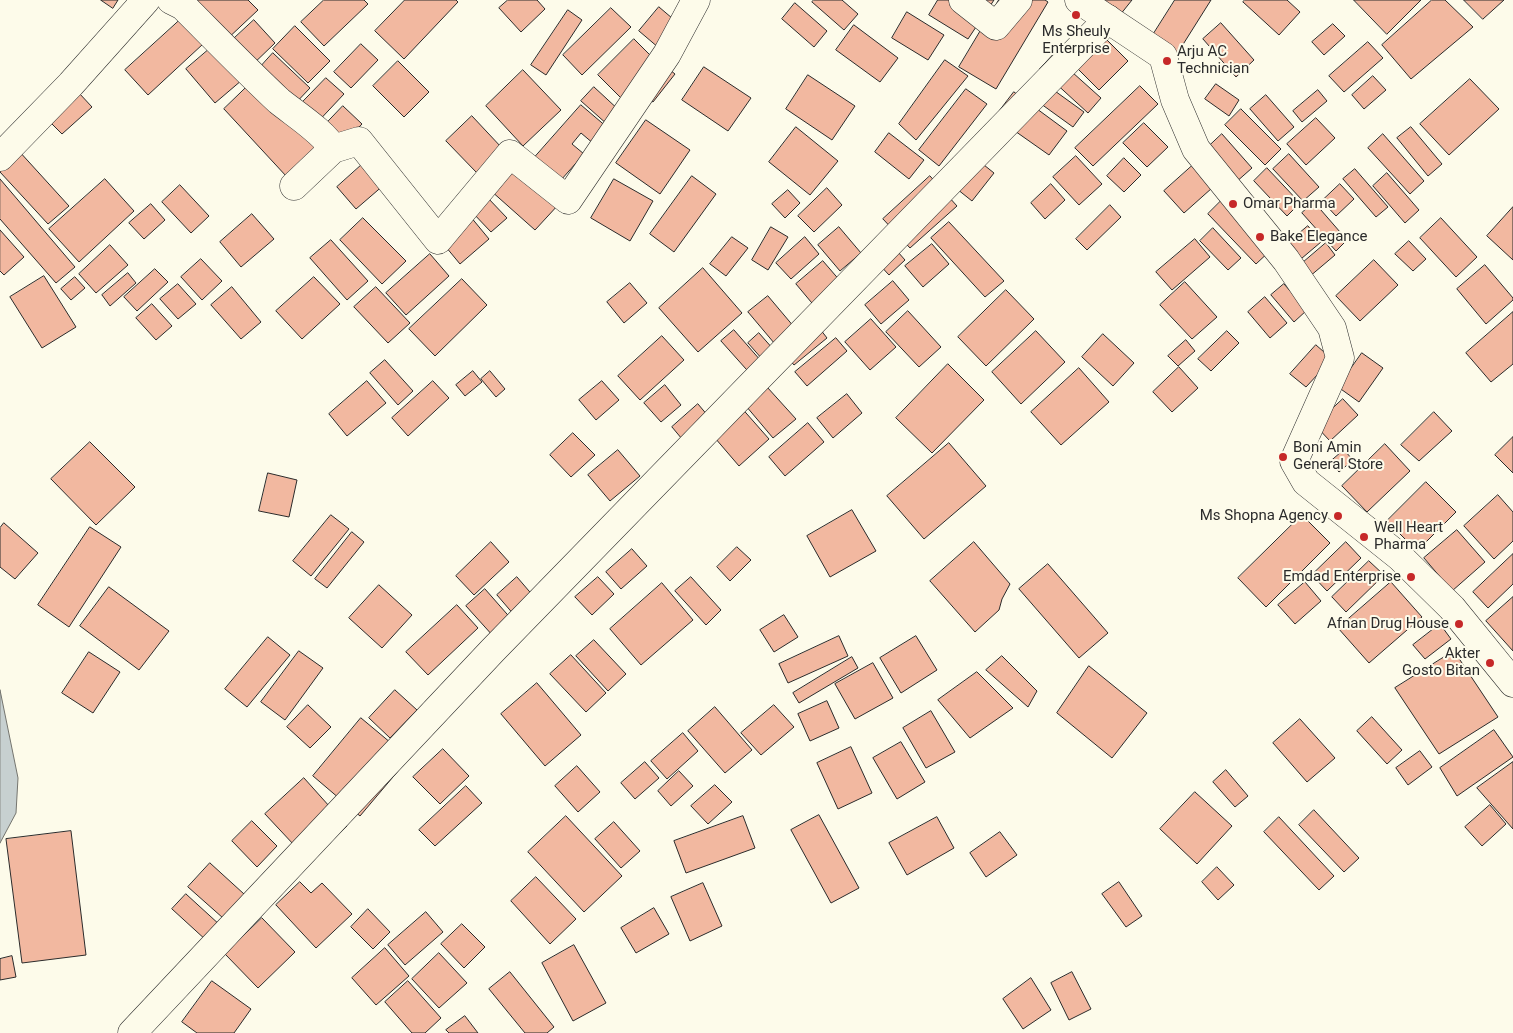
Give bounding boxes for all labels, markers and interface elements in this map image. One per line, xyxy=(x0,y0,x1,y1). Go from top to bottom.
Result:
marker: Ms Sheuly Enterprise xyxy=(1070,9,1082,21)
place label: Ms Sheuly Enterprise xyxy=(1042,23,1110,58)
place label: Arju AC Technician xyxy=(1177,43,1249,78)
marker: Arju AC Technician xyxy=(1161,55,1173,67)
place label: Omar Pharma xyxy=(1243,195,1336,213)
marker: Omar Pharma xyxy=(1227,198,1239,210)
place label: Bake Elegance xyxy=(1270,228,1367,246)
marker: Bake Elegance xyxy=(1254,231,1266,243)
place label: Boni Amin General Store xyxy=(1293,439,1383,474)
marker: Boni Amin General Store xyxy=(1277,451,1289,463)
place label: Ms Shopna Agency xyxy=(1200,507,1328,525)
marker: Ms Shopna Agency xyxy=(1332,510,1344,522)
place label: Well Heart Pharma xyxy=(1374,519,1443,554)
marker: Well Heart Pharma xyxy=(1358,531,1370,543)
place label: Emdad Enterprise xyxy=(1283,568,1401,586)
marker: Emdad Enterprise xyxy=(1405,571,1417,583)
place label: Afnan Drug House xyxy=(1327,615,1449,633)
marker: Afnan Drug House xyxy=(1453,618,1465,630)
place label: Akter Gosto Bitan xyxy=(1402,645,1480,680)
marker: Akter Gosto Bitan xyxy=(1484,657,1496,669)

